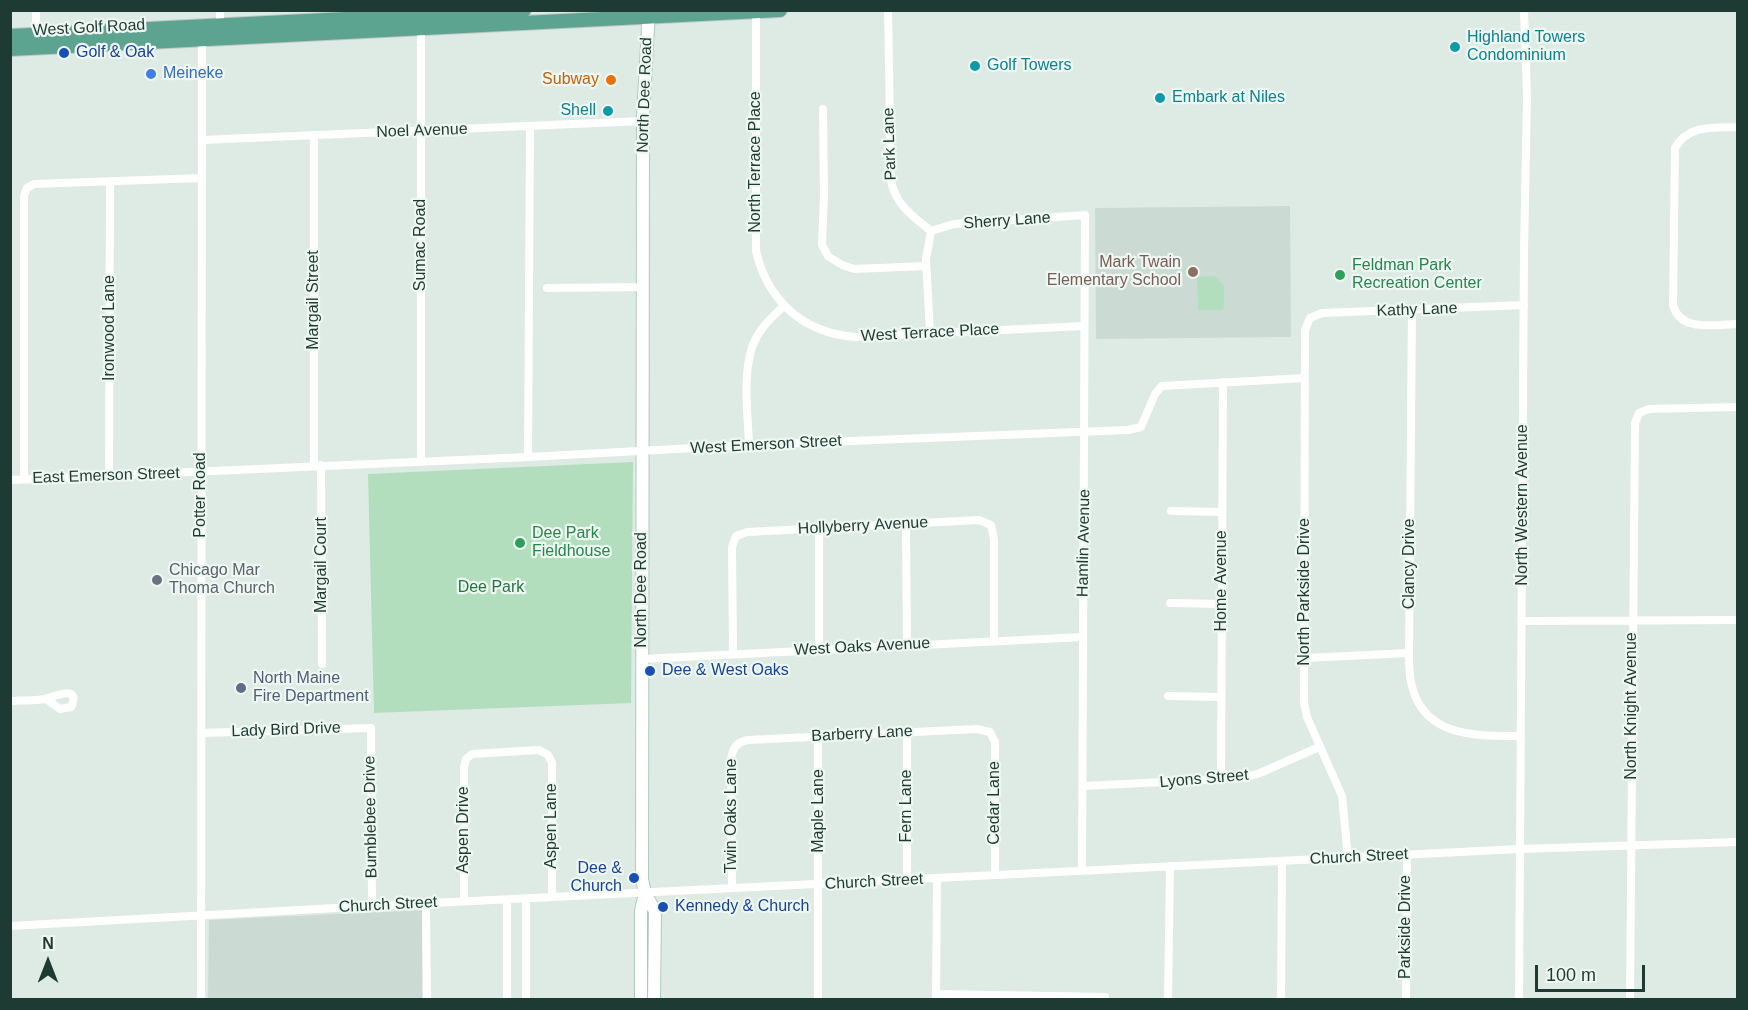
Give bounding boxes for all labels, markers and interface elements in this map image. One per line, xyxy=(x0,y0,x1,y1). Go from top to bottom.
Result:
street label: West Golf Road xyxy=(32,15,146,41)
place label: Highland Towers Condominium xyxy=(1467,28,1585,66)
street label: North Dee Road xyxy=(633,37,657,153)
marker: Highland Towers Condominium xyxy=(1448,40,1462,54)
place label: Golf & Oak xyxy=(76,43,154,63)
marker: Golf & Oak xyxy=(57,46,71,60)
place label: Golf Towers xyxy=(987,56,1071,76)
marker: Golf Towers xyxy=(968,59,982,73)
place label: Meineke xyxy=(163,64,223,84)
marker: Meineke xyxy=(144,67,158,81)
place label: Subway xyxy=(542,70,599,90)
marker: Subway xyxy=(604,73,618,87)
place label: Embark at Niles xyxy=(1172,88,1285,108)
street label: North Terrace Place xyxy=(746,91,766,233)
marker: Embark at Niles xyxy=(1153,91,1167,105)
place label: Shell xyxy=(560,101,596,121)
marker: Shell xyxy=(601,104,615,118)
street label: Park Lane xyxy=(879,107,901,181)
street label: Noel Avenue xyxy=(376,120,468,142)
street label: Sumac Road xyxy=(411,199,431,291)
street label: Sherry Lane xyxy=(963,208,1051,234)
street label: Margail Street xyxy=(304,250,324,350)
place label: Mark Twain Elementary School xyxy=(1047,253,1181,291)
place label: Feldman Park Recreation Center xyxy=(1352,256,1482,294)
marker: Mark Twain Elementary School xyxy=(1186,265,1200,279)
marker: Feldman Park Recreation Center xyxy=(1333,268,1347,282)
street label: Ironwood Lane xyxy=(100,275,120,381)
street label: Kathy Lane xyxy=(1376,299,1458,321)
street label: West Terrace Place xyxy=(860,320,1000,346)
street label: North Western Avenue xyxy=(1513,424,1533,586)
street label: West Emerson Street xyxy=(690,431,842,459)
street label: Potter Road xyxy=(191,452,211,538)
street label: East Emerson Street xyxy=(32,464,180,488)
street label: Hamlin Avenue xyxy=(1073,489,1095,597)
street label: Hollyberry Avenue xyxy=(797,513,929,539)
street label: Margail Court xyxy=(312,517,332,613)
street label: North Parkside Drive xyxy=(1295,518,1315,666)
street label: Clancy Drive xyxy=(1400,519,1420,609)
place label: Dee Park Fieldhouse xyxy=(532,524,610,562)
street label: Home Avenue xyxy=(1212,530,1232,632)
street label: North Dee Road xyxy=(632,532,652,648)
marker: Dee Park Fieldhouse xyxy=(513,536,527,550)
place label: Chicago Mar Thoma Church xyxy=(169,561,275,599)
marker: Chicago Mar Thoma Church xyxy=(150,573,164,587)
park label: Dee Park xyxy=(458,578,524,598)
street label: North Knight Avenue xyxy=(1622,632,1642,780)
street label: West Oaks Avenue xyxy=(793,634,931,660)
place label: Dee & West Oaks xyxy=(662,661,789,681)
marker: Dee & West Oaks xyxy=(643,664,657,678)
place label: North Maine Fire Department xyxy=(253,669,369,707)
marker: North Maine Fire Department xyxy=(234,681,248,695)
street label: Lady Bird Drive xyxy=(231,718,341,742)
street label: Barberry Lane xyxy=(811,722,913,746)
street label: Bumblebee Drive xyxy=(360,755,382,879)
street label: Twin Oaks Lane xyxy=(722,759,742,873)
street label: Cedar Lane xyxy=(985,761,1005,845)
street label: Lyons Street xyxy=(1159,766,1249,792)
street label: Maple Lane xyxy=(809,769,829,853)
street label: Fern Lane xyxy=(897,770,917,842)
street label: Aspen Lane xyxy=(542,783,562,869)
street label: Aspen Drive xyxy=(454,786,474,874)
street label: Church Street xyxy=(1309,845,1409,869)
place label: Dee & Church xyxy=(570,859,622,897)
street label: Church Street xyxy=(824,870,924,894)
marker: Dee & Church xyxy=(627,871,641,885)
street label: Parkside Drive xyxy=(1396,875,1416,979)
street label: Church Street xyxy=(338,893,438,917)
place label: Kennedy & Church xyxy=(675,897,809,917)
marker: Kennedy & Church xyxy=(656,900,670,914)
north arrow xyxy=(18,932,78,992)
text: N xyxy=(42,935,54,952)
scale bar xyxy=(1538,953,1648,991)
text: 100 m xyxy=(1546,965,1596,985)

